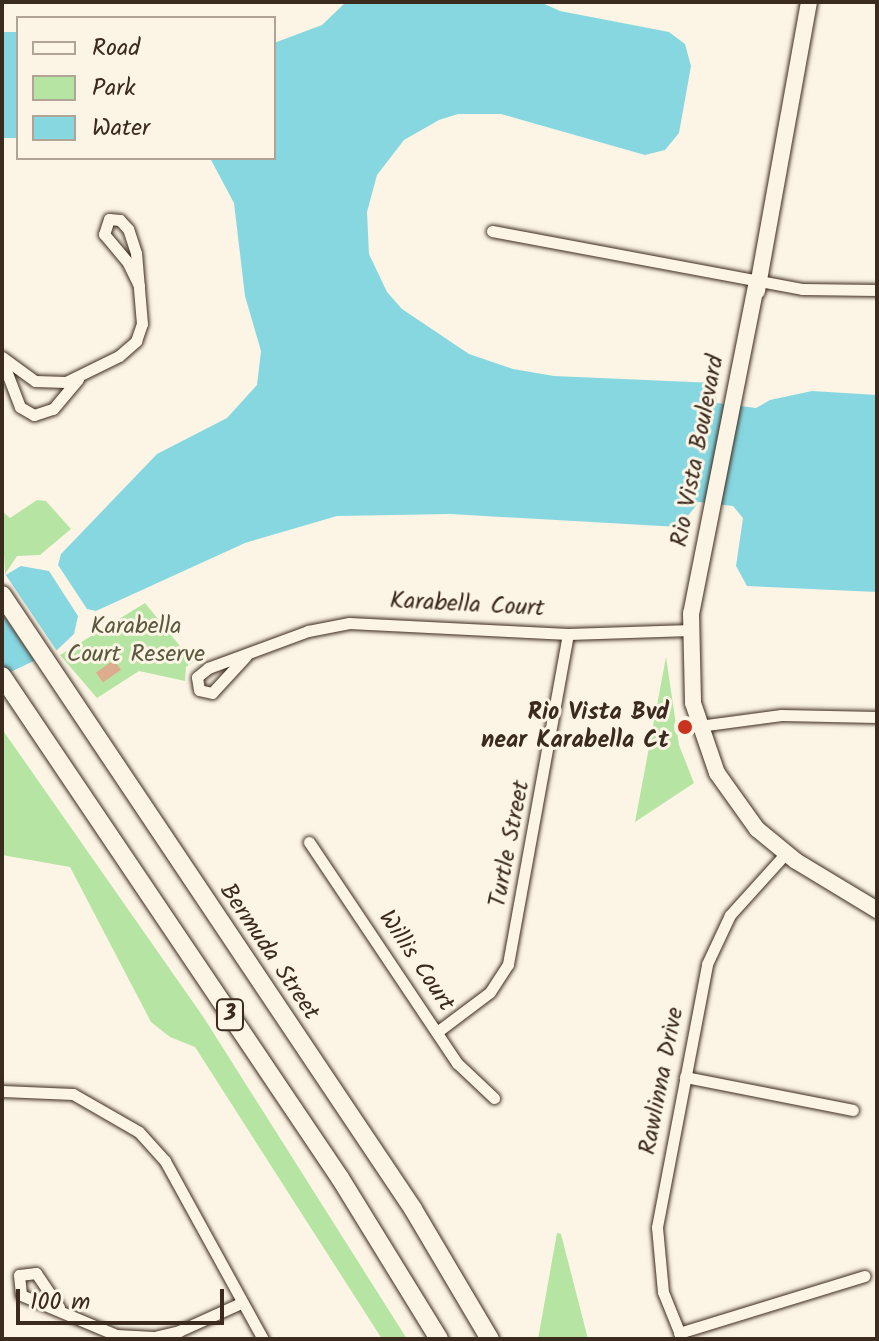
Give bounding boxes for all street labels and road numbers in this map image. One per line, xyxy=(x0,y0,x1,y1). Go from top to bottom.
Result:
street label: Rio Vista Boulevard xyxy=(665,353,731,549)
street label: Karabella Court xyxy=(389,587,545,623)
street label: Turtle Street xyxy=(484,778,536,910)
street label: Bermuda Street xyxy=(213,878,325,1026)
street label: Willis Court xyxy=(372,905,460,1017)
road number: 3 xyxy=(214,997,246,1033)
street label: Rawlinna Drive xyxy=(634,1005,690,1157)

